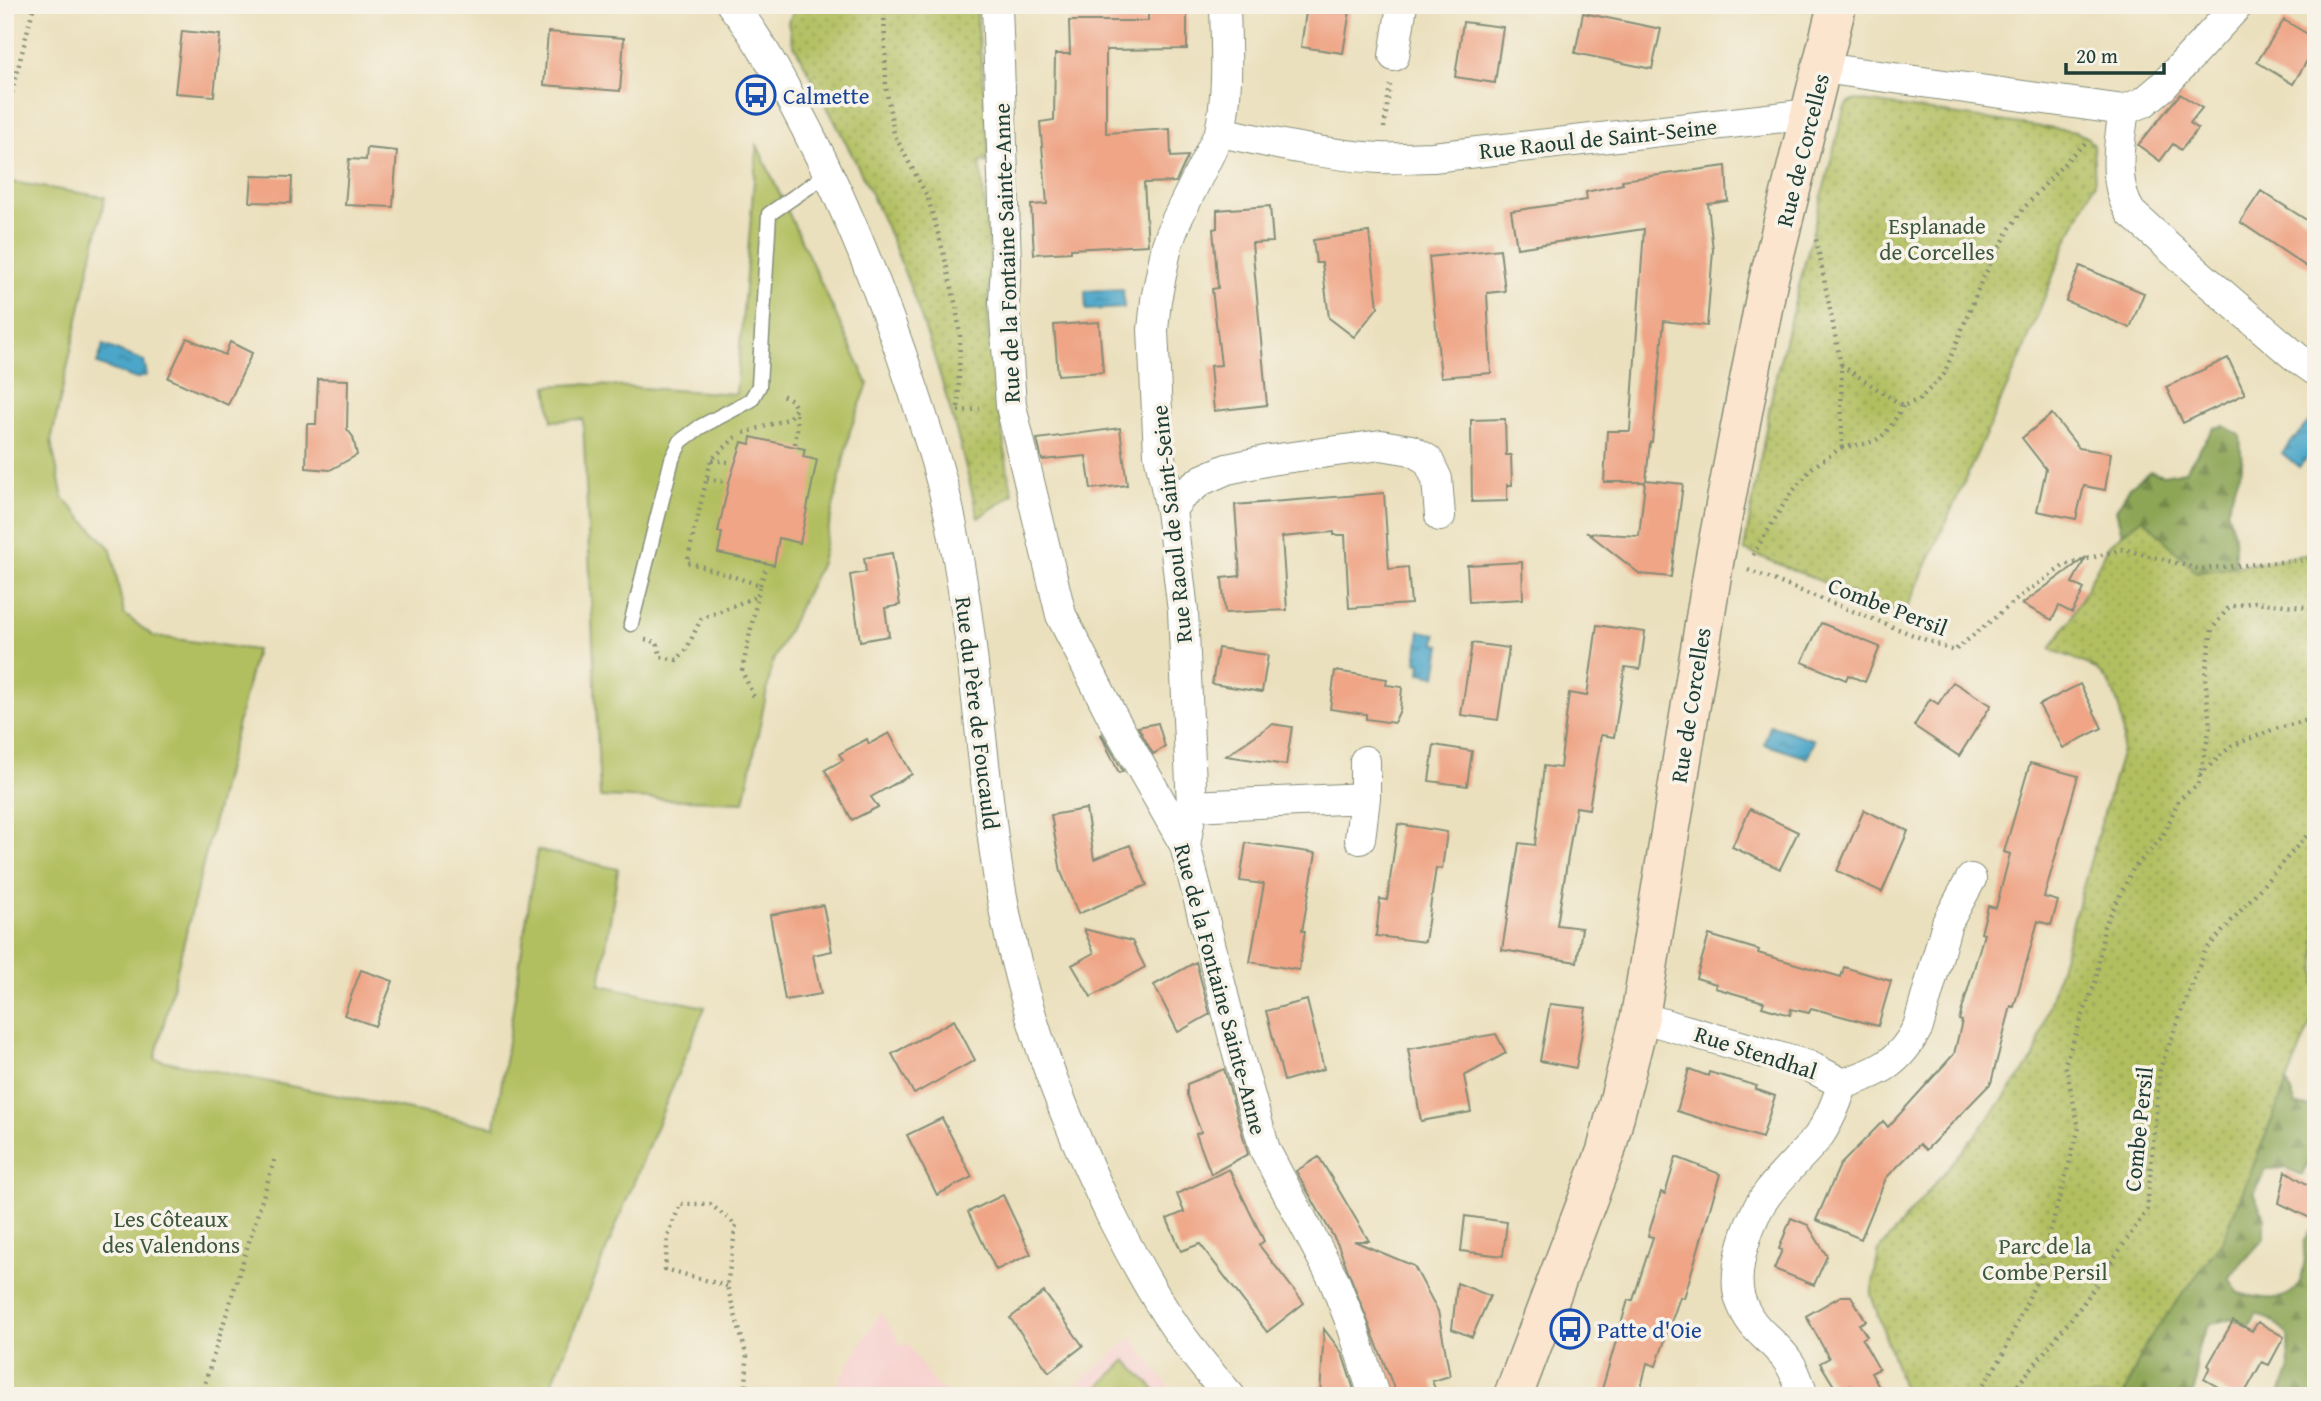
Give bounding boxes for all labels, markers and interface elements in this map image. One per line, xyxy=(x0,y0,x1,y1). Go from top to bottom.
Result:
scale bar xyxy=(2066,32,2164,76)
text: 20 m xyxy=(2076,40,2118,71)
street label: Rue de Corcelles xyxy=(1767,70,1837,230)
bus stop icon: Calmette xyxy=(735,74,777,116)
place label: Calmette xyxy=(783,79,869,112)
street label: Rue de la Fontaine Sainte-Anne xyxy=(984,102,1028,404)
street label: Rue Raoul de Saint-Seine xyxy=(1477,109,1719,167)
park label: Esplanade de Corcelles xyxy=(1879,209,1995,268)
street label: Rue Raoul de Saint-Seine xyxy=(1142,403,1200,645)
street label: Combe Persil xyxy=(1824,568,1952,644)
street label: Rue du Père de Foucauld xyxy=(947,595,1009,832)
street label: Rue de Corcelles xyxy=(1661,625,1719,785)
street label: Rue de la Fontaine Sainte-Anne xyxy=(1166,840,1276,1138)
street label: Rue Stendhal xyxy=(1690,1017,1822,1087)
street label: Combe Persil xyxy=(2115,1065,2161,1193)
park label: Les Côteaux des Valendons xyxy=(102,1202,240,1261)
park label: Parc de la Combe Persil xyxy=(1982,1229,2108,1288)
bus stop icon: Patte d'Oie xyxy=(1549,1308,1591,1350)
place label: Patte d'Oie xyxy=(1597,1313,1702,1346)

